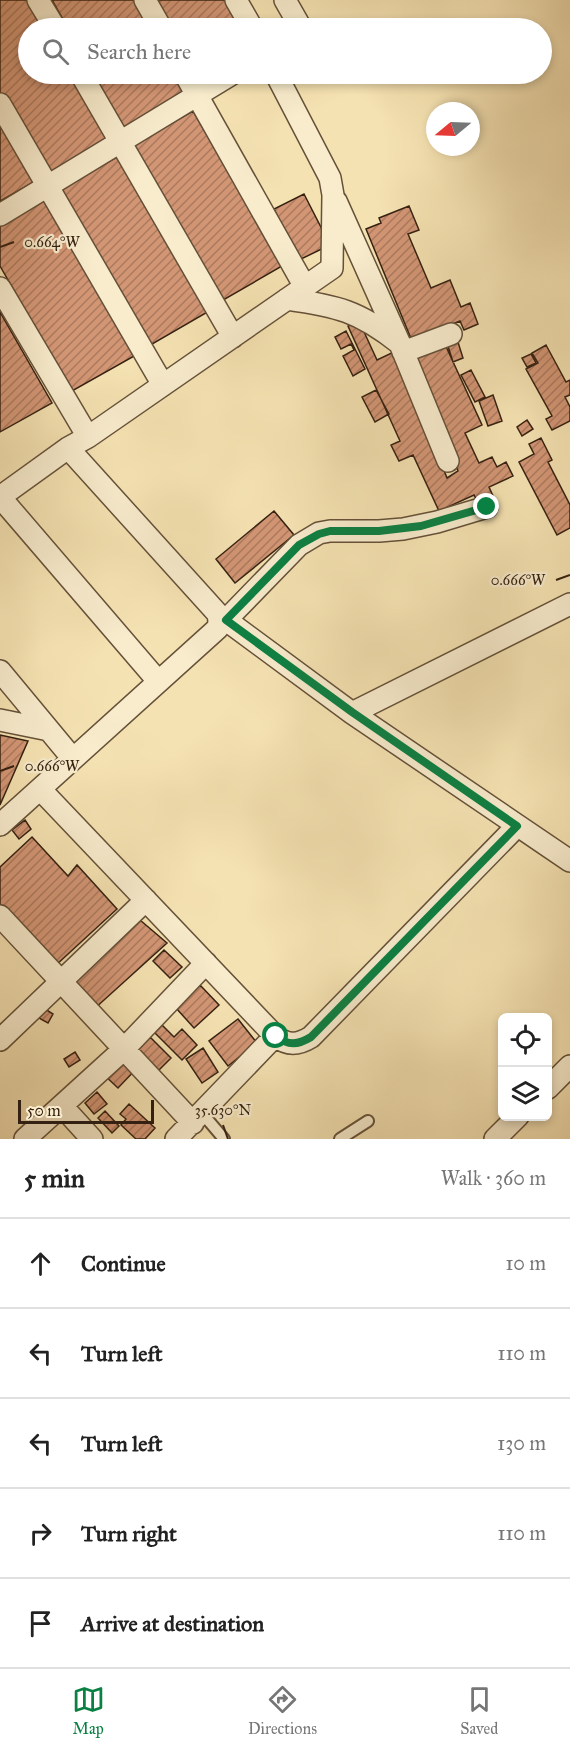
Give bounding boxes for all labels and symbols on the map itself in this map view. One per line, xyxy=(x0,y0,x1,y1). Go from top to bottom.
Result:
north arrow xyxy=(426,102,480,156)
text: 0.664°W xyxy=(24,233,80,251)
route end xyxy=(473,493,499,519)
text: 0.666°W xyxy=(491,571,546,589)
text: 0.666°W xyxy=(25,757,80,775)
route start xyxy=(262,1022,288,1048)
scale bar xyxy=(18,1097,154,1124)
text: 35.630°N xyxy=(195,1101,251,1119)

